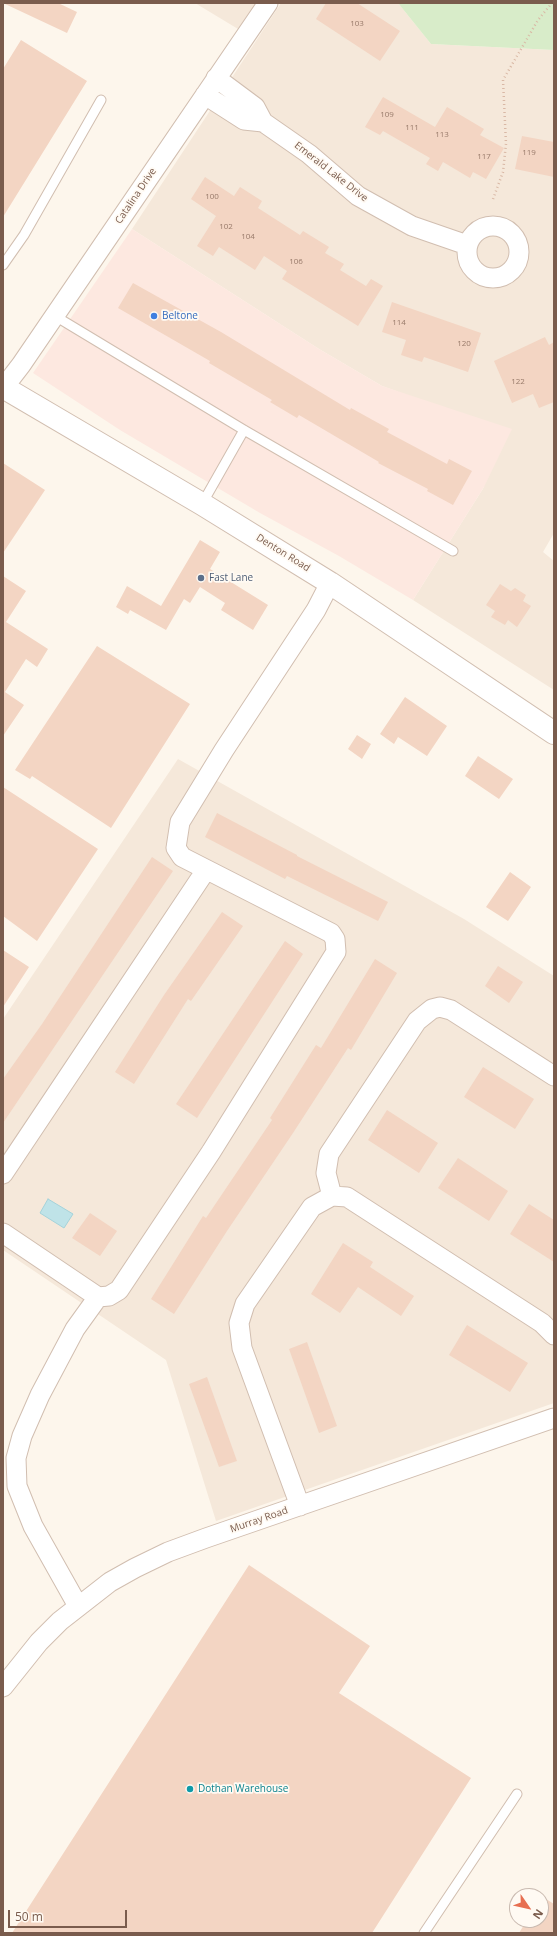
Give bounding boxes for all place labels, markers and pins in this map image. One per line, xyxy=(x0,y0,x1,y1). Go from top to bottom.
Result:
place label: Beltone xyxy=(162,310,198,322)
marker: Beltone xyxy=(149,311,159,321)
place label: Fast Lane xyxy=(209,572,253,584)
marker: Fast Lane xyxy=(196,573,206,583)
place label: Dothan Warehouse xyxy=(198,1783,288,1795)
marker: Dothan Warehouse xyxy=(185,1784,195,1794)

